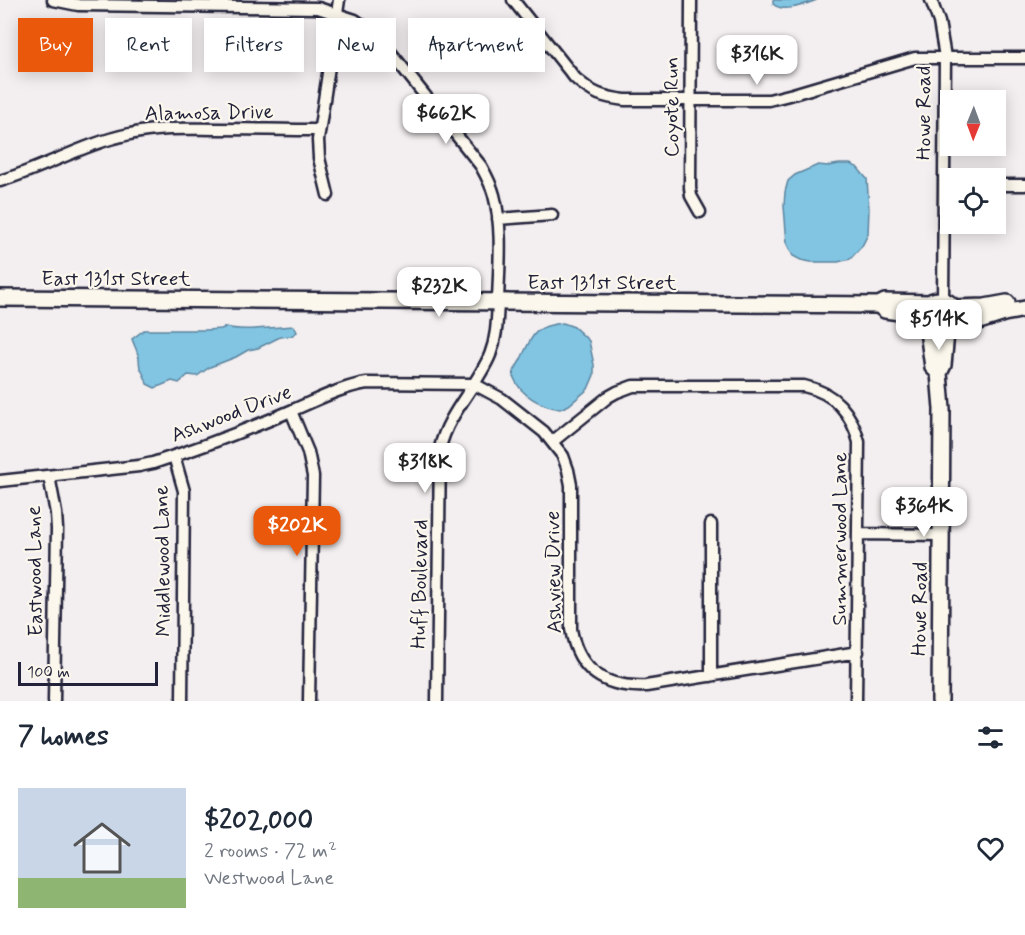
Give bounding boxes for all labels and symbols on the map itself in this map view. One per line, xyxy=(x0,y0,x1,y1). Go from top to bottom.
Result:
pin: $316K xyxy=(715,35,799,86)
street label: Coyote Run xyxy=(658,57,686,157)
street label: Howe Road xyxy=(910,66,938,160)
north arrow xyxy=(940,90,1006,156)
pin: $662K xyxy=(404,94,488,145)
street label: Alamosa Drive xyxy=(144,98,274,128)
street label: East 131st Street xyxy=(41,265,191,293)
pin: $232K xyxy=(397,267,481,318)
street label: East 131st Street xyxy=(527,269,677,297)
pin: $514K xyxy=(897,300,981,351)
street label: Ashwood Drive xyxy=(167,378,296,450)
pin: $318K xyxy=(383,443,467,494)
street label: Summerwood Lane xyxy=(826,452,854,626)
street label: Middlewood Lane xyxy=(148,485,178,637)
pin: $364K xyxy=(882,487,966,538)
street label: Eastwood Lane xyxy=(20,505,50,637)
pin: $202K xyxy=(255,506,339,557)
street label: Ashview Drive xyxy=(539,510,569,633)
street label: Huff Boulevard xyxy=(405,519,435,649)
street label: Howe Road xyxy=(905,562,935,656)
scale bar xyxy=(18,659,158,686)

